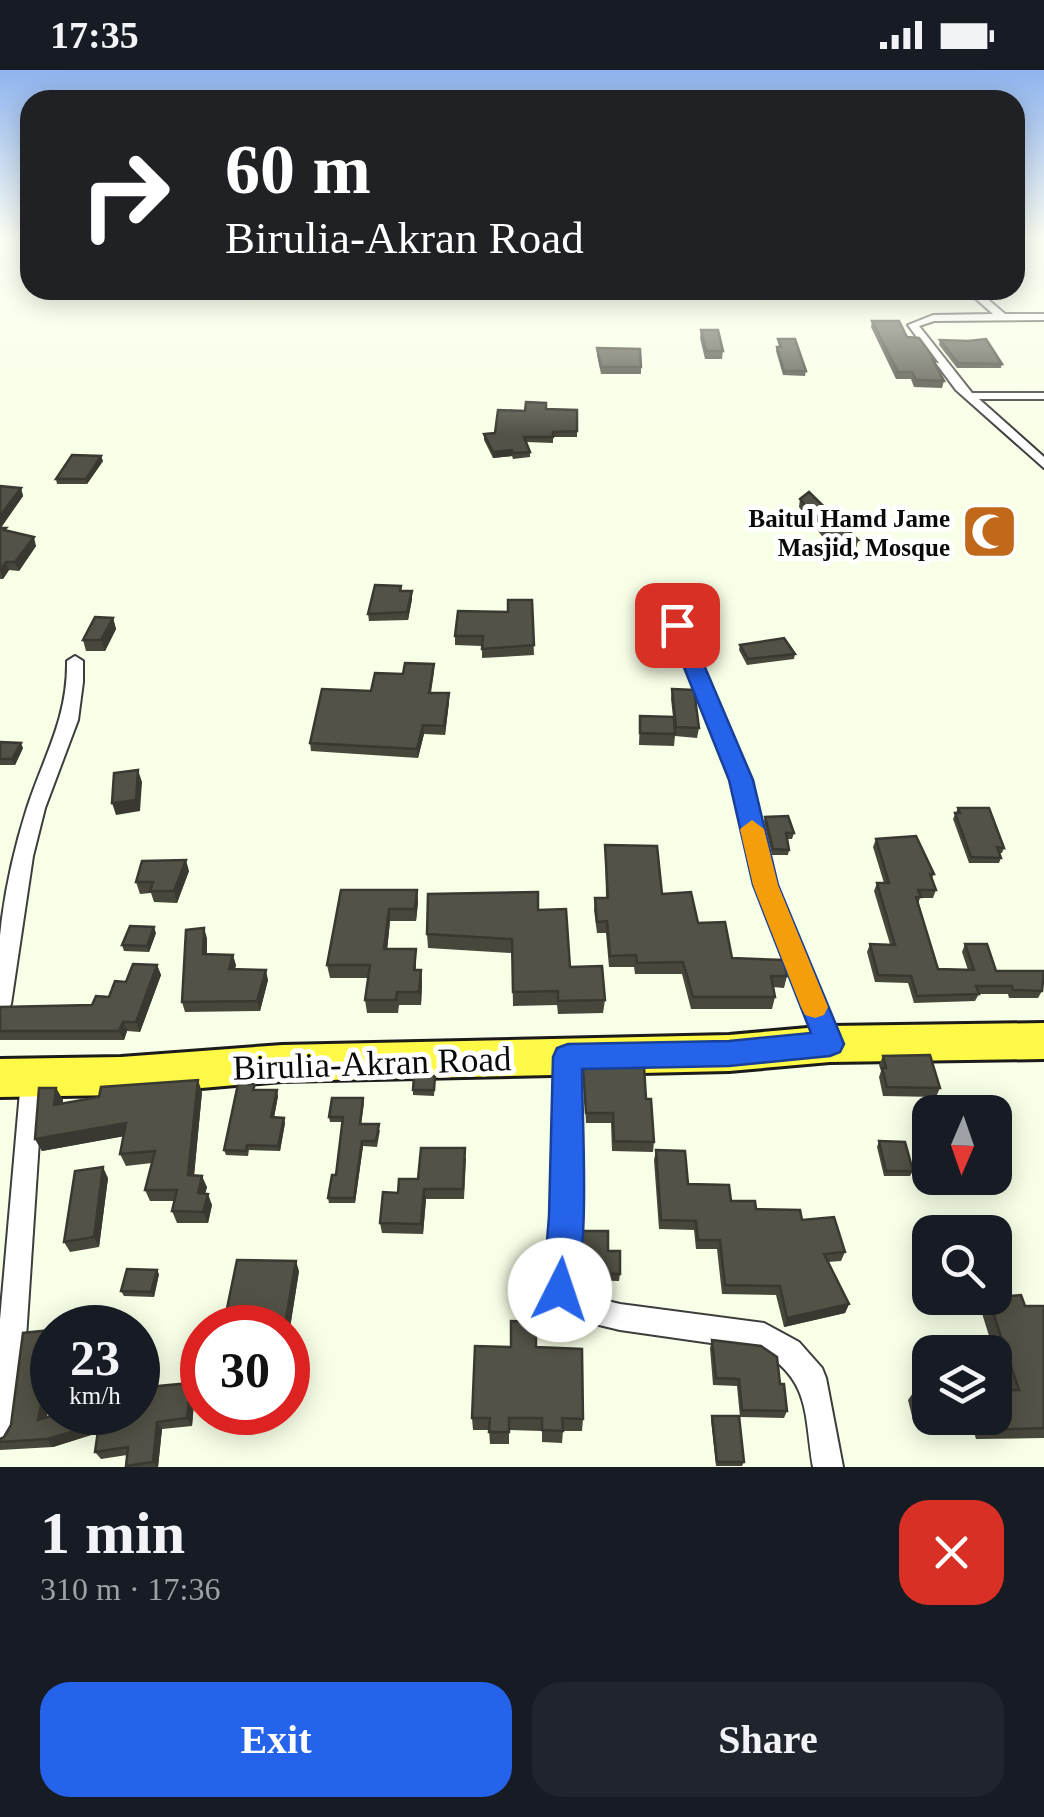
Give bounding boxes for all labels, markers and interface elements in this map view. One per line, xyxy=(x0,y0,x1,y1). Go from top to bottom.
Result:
text: 17:35 xyxy=(50,14,139,56)
icon: right xyxy=(60,130,190,260)
text: 60 m xyxy=(225,131,371,208)
text: Birulia-Akran Road xyxy=(225,213,584,263)
mosque icon: Baitul Hamd Jame Masjid, Mosque xyxy=(959,502,1019,562)
place label: Baitul Hamd Jame Masjid, Mosque xyxy=(749,505,950,561)
pin xyxy=(635,583,720,668)
icon: arrive xyxy=(650,598,705,653)
street label: Birulia-Akran Road xyxy=(232,1039,513,1088)
north arrow xyxy=(912,1095,1012,1195)
map controls xyxy=(912,1095,1012,1435)
button: search xyxy=(912,1215,1012,1315)
position arrow xyxy=(508,1238,612,1342)
speed limit sign: 30 xyxy=(180,1305,310,1435)
text: 23 xyxy=(70,1330,120,1386)
button: layers xyxy=(912,1335,1012,1435)
text: km/h xyxy=(69,1382,121,1409)
text: 1 min xyxy=(40,1500,185,1566)
button: close xyxy=(899,1500,1004,1605)
text: 310 m · 17:36 xyxy=(40,1571,220,1607)
button: Exit xyxy=(40,1682,512,1797)
button: Share xyxy=(532,1682,1004,1797)

